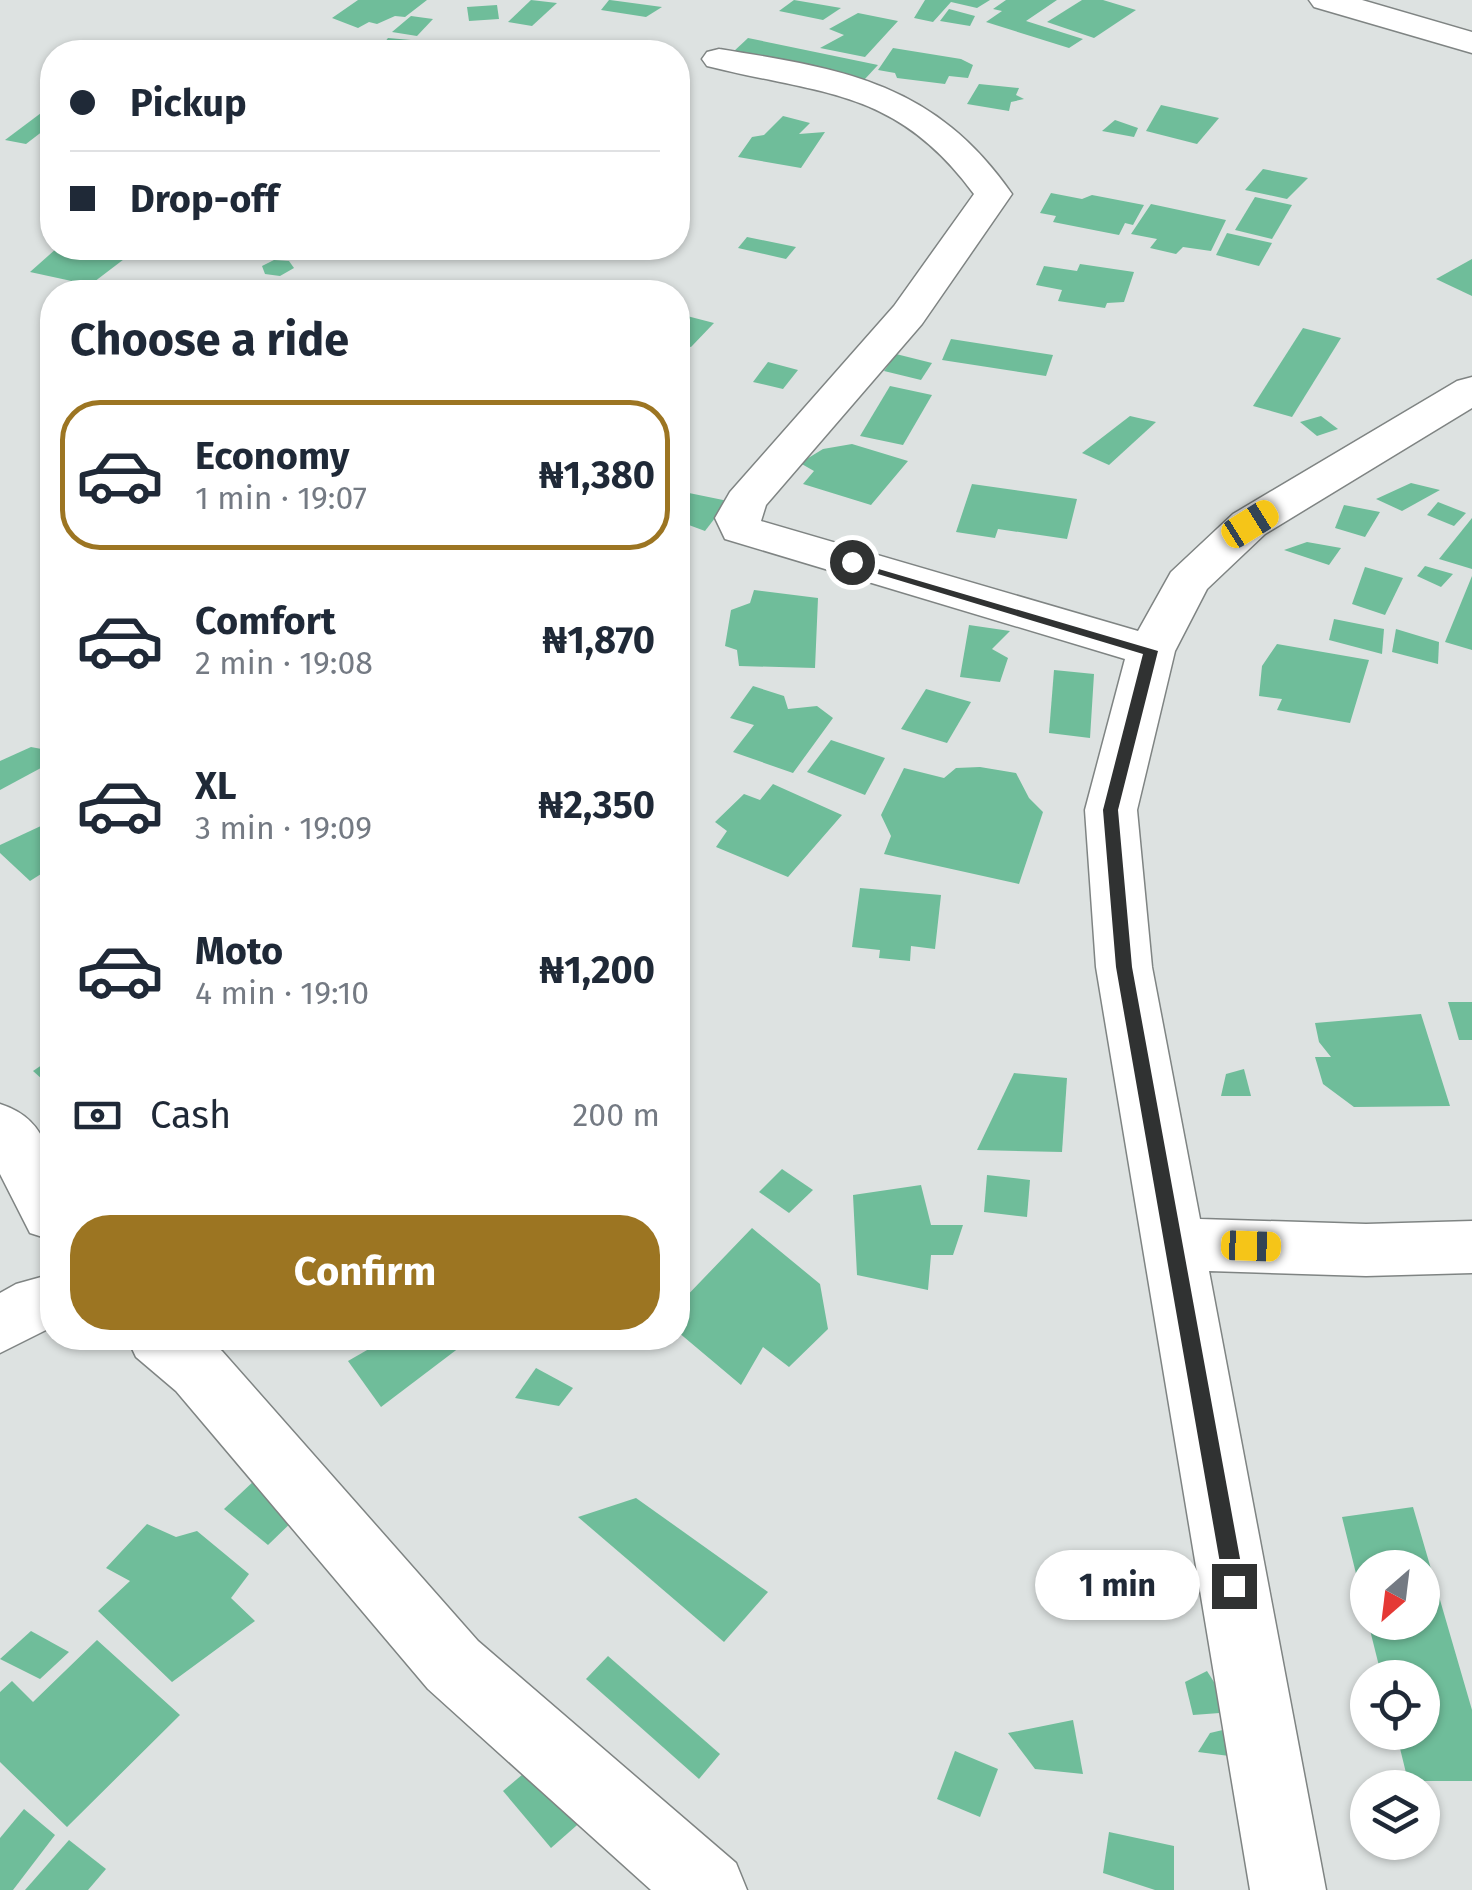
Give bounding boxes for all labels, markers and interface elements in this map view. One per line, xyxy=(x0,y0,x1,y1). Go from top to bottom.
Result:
text: Pickup xyxy=(130,80,247,126)
text: Drop-off xyxy=(130,176,278,222)
text: Choose a ride xyxy=(70,313,349,367)
icon: car xyxy=(75,430,165,520)
text: Economy xyxy=(195,433,350,479)
text: ₦1,380 xyxy=(539,452,655,498)
text: 1 min · 19:07 xyxy=(195,479,367,517)
car xyxy=(1217,495,1283,553)
route start xyxy=(830,540,875,585)
icon: car xyxy=(75,595,165,685)
text: Comfort xyxy=(195,598,336,644)
text: ₦1,870 xyxy=(542,617,655,663)
text: 2 min · 19:08 xyxy=(195,644,373,682)
icon: car xyxy=(75,760,165,850)
text: XL xyxy=(195,763,237,809)
text: ₦2,350 xyxy=(538,782,655,828)
text: 3 min · 19:09 xyxy=(195,809,372,847)
icon: car xyxy=(75,925,165,1015)
text: Moto xyxy=(195,928,283,974)
text: ₦1,200 xyxy=(539,947,655,993)
text: 4 min · 19:10 xyxy=(195,974,369,1012)
icon: cash xyxy=(70,1088,125,1143)
text: Cash xyxy=(150,1092,231,1138)
text: 200 m xyxy=(573,1096,660,1134)
button: Confirm xyxy=(70,1215,660,1330)
car xyxy=(1220,1230,1282,1262)
north arrow xyxy=(1350,1550,1440,1640)
map controls xyxy=(1350,1550,1440,1860)
callout: 1 min xyxy=(1034,1551,1199,1621)
route end xyxy=(1212,1564,1257,1609)
text: 1 min xyxy=(1079,1566,1156,1604)
button: locate xyxy=(1350,1660,1440,1750)
button: layers xyxy=(1350,1770,1440,1860)

